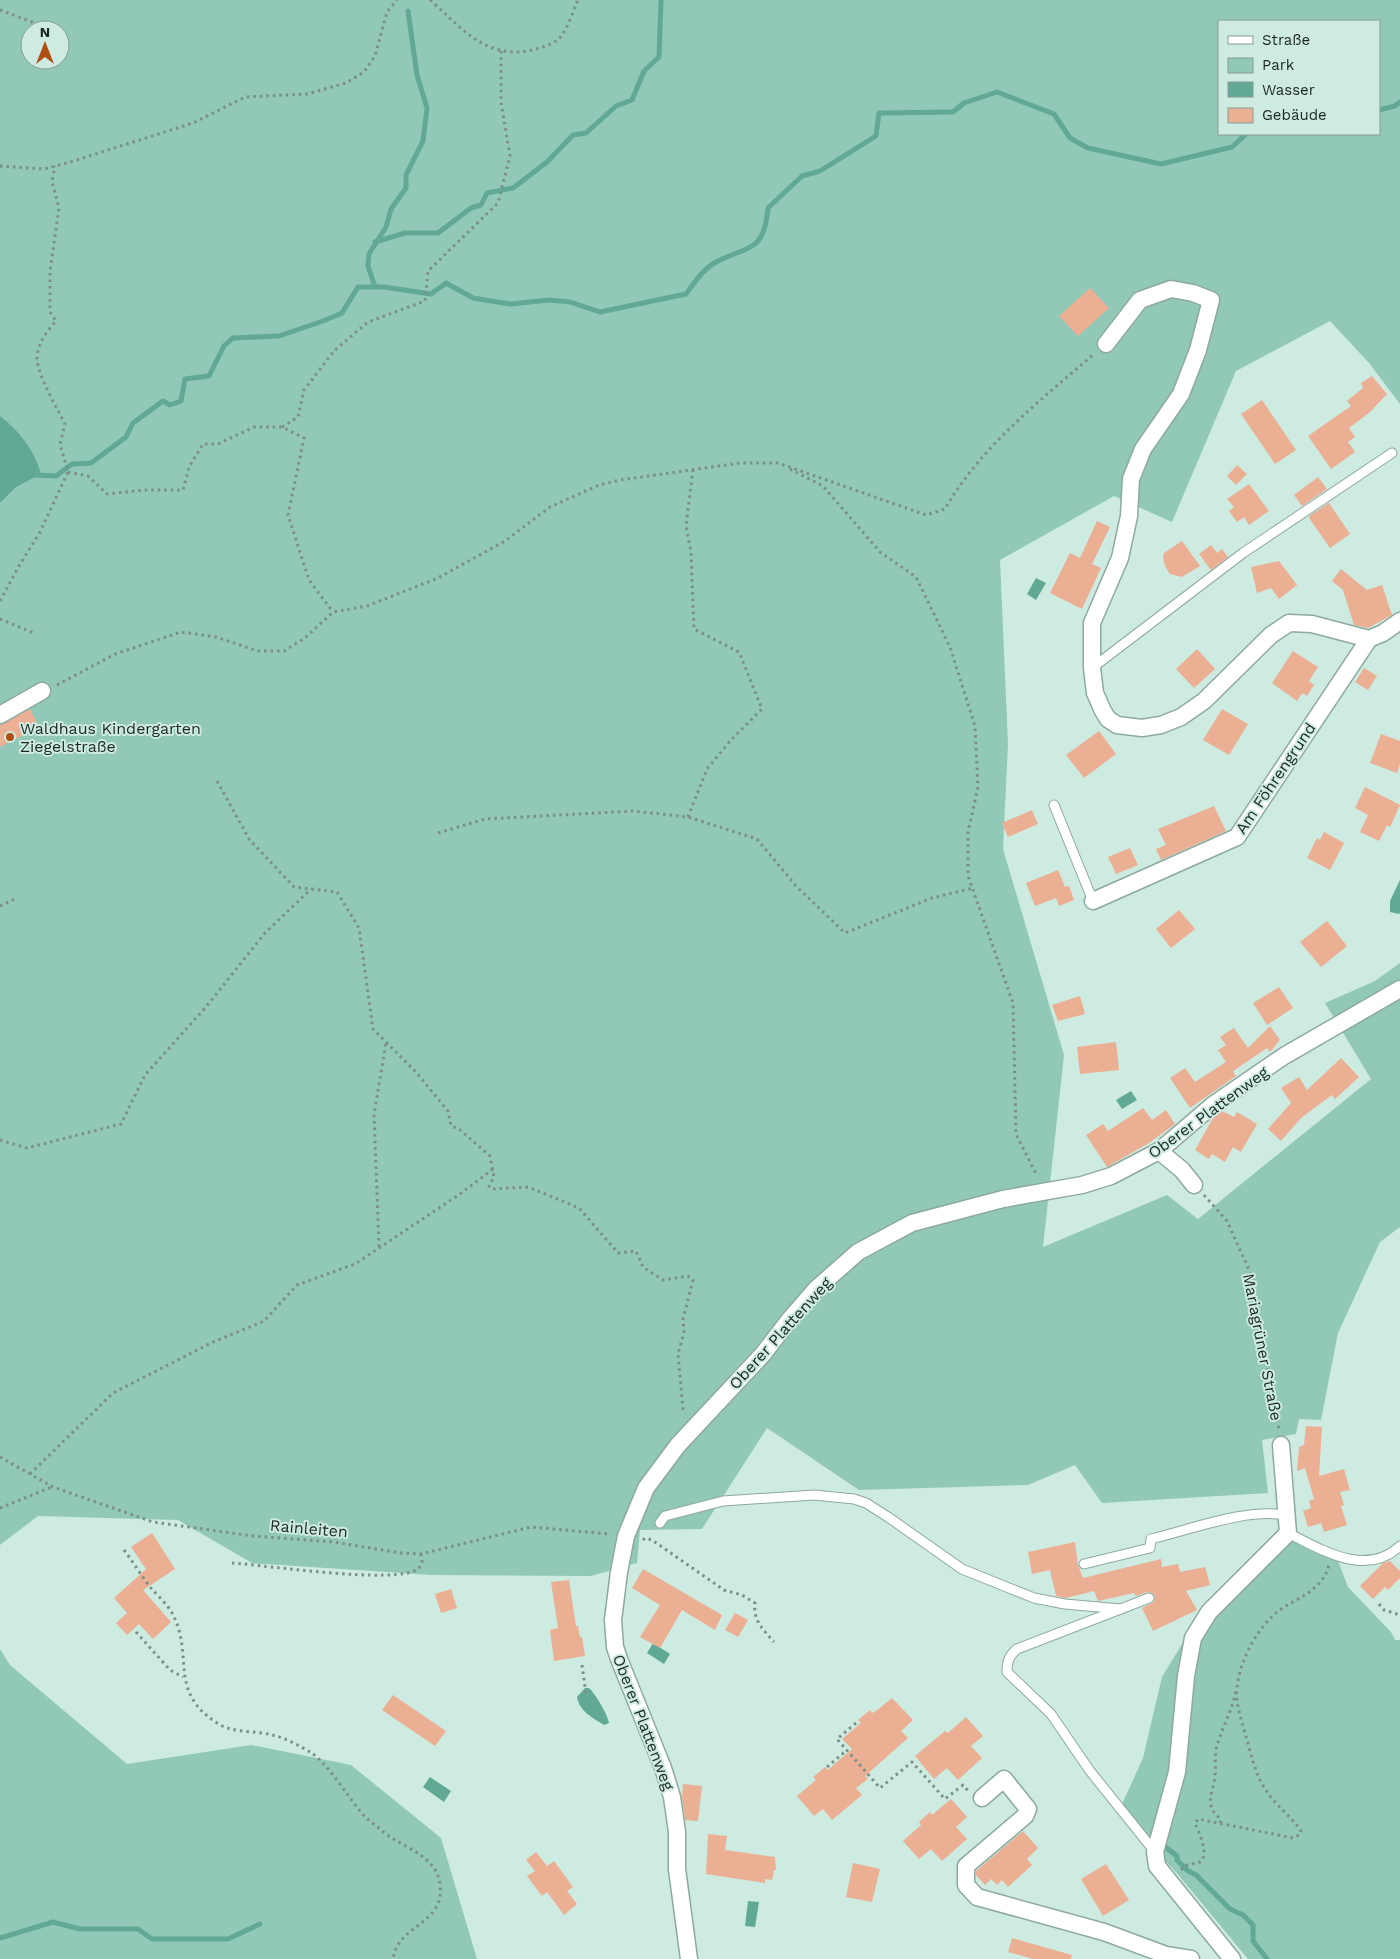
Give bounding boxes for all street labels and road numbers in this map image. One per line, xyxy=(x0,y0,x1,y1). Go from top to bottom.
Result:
street label: Am Föhrengrund xyxy=(1231,719,1320,837)
street label: Oberer Plattenweg xyxy=(1144,1062,1272,1162)
street label: Mariagrüner Straße xyxy=(1239,1272,1286,1422)
street label: Oberer Plattenweg xyxy=(725,1273,836,1393)
street label: Rainleiten xyxy=(269,1516,349,1541)
street label: Oberer Plattenweg xyxy=(609,1652,678,1793)

